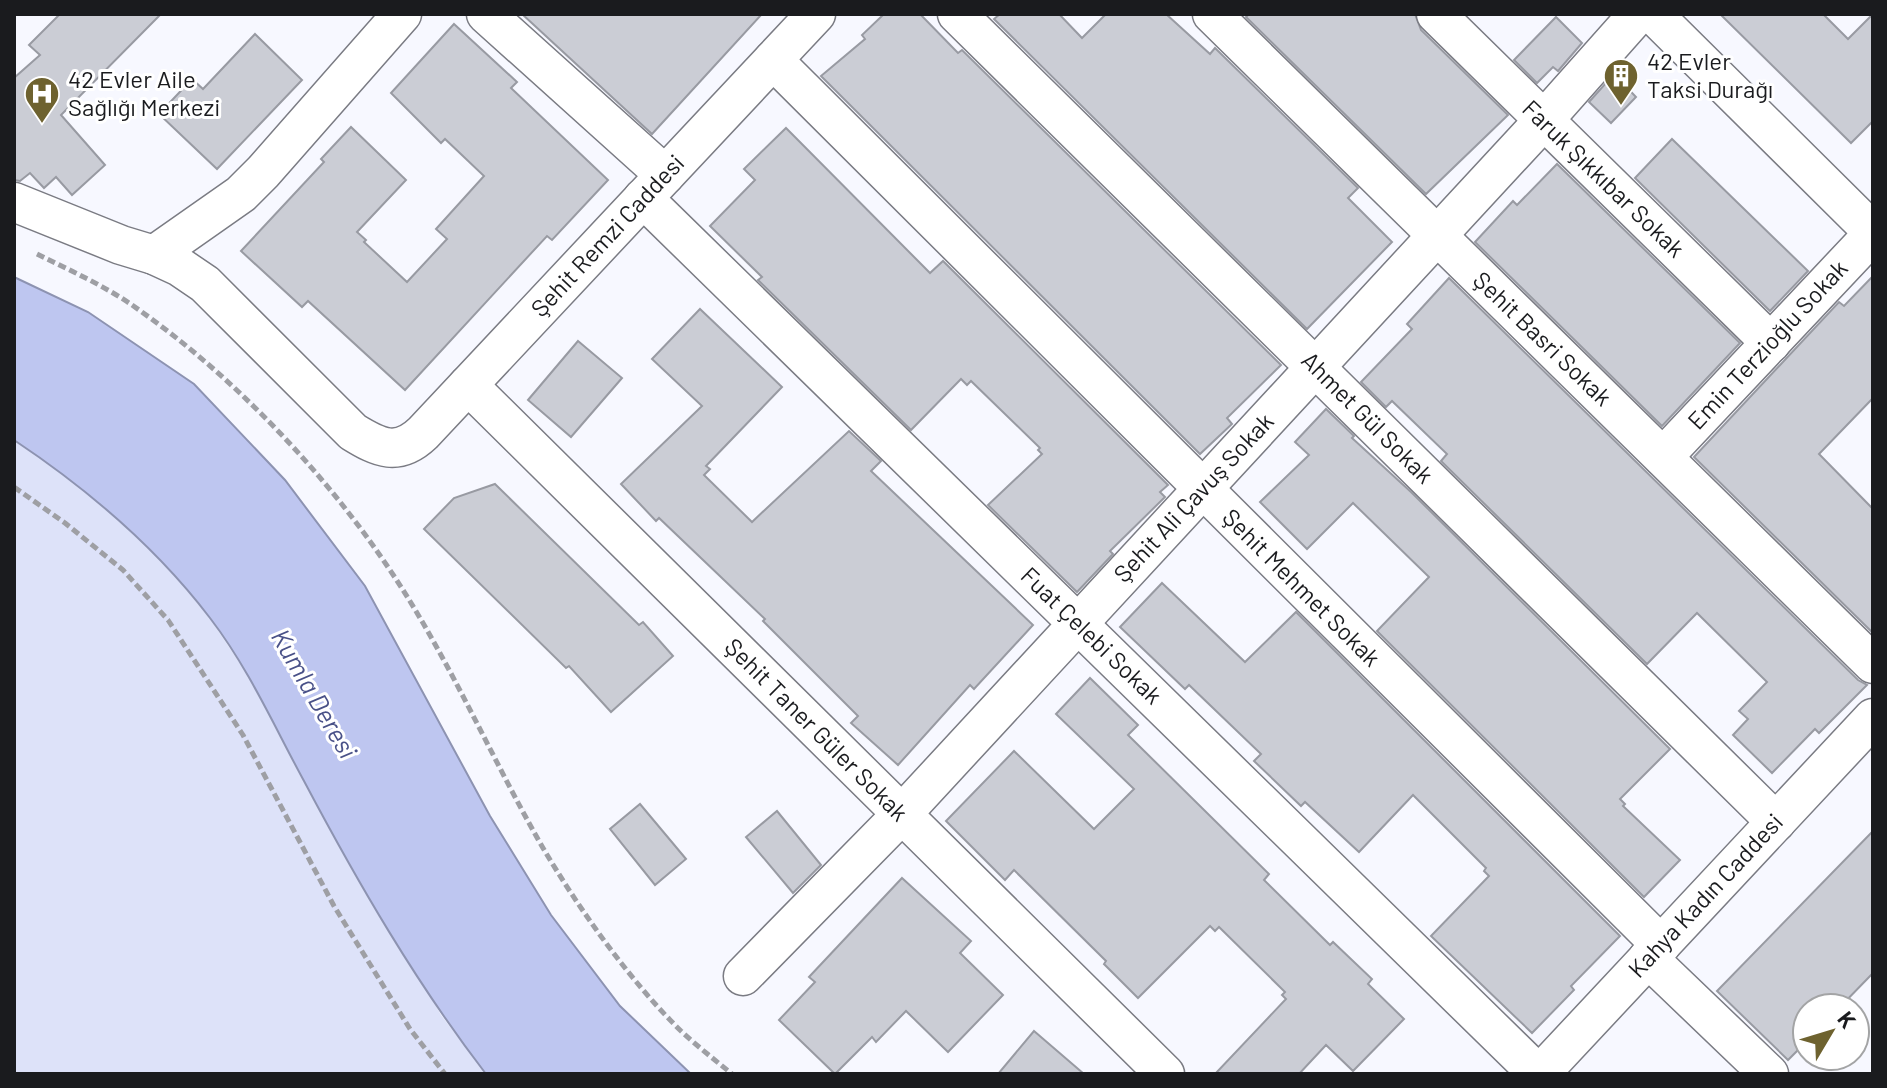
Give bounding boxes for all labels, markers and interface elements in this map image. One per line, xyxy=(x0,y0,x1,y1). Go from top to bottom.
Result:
place label: 42 Evler Taksi Durağı xyxy=(1647,46,1773,103)
building icon: 42 Evler Taksi Durağı xyxy=(1602,57,1640,107)
place label: 42 Evler Aile Sağlığı Merkezi xyxy=(68,64,220,121)
hospital icon: 42 Evler Aile Sağlığı Merkezi xyxy=(23,75,61,125)
street label: Faruk Şıkkıbar Sokak xyxy=(1517,93,1691,263)
street label: Şehit Remzi Caddesi xyxy=(524,148,690,322)
street label: Emin Terzioğlu Sokak xyxy=(1681,253,1853,435)
street label: Şehit Basri Sokak xyxy=(1468,265,1618,411)
street label: Ahmet Gül Sokak xyxy=(1296,345,1440,489)
street label: Şehit Ali Çavuş Sokak xyxy=(1107,406,1279,588)
street label: Şehit Mehmet Sokak xyxy=(1217,502,1387,672)
street label: Fuat Çelebi Sokak xyxy=(1016,560,1169,710)
water label: Kumla Deresi xyxy=(266,623,365,764)
street label: Şehit Taner Güler Sokak xyxy=(720,631,915,826)
street label: Kahya Kadın Caddesi xyxy=(1622,807,1788,983)
north arrow xyxy=(1791,992,1871,1072)
text: K xyxy=(1833,1006,1862,1033)

